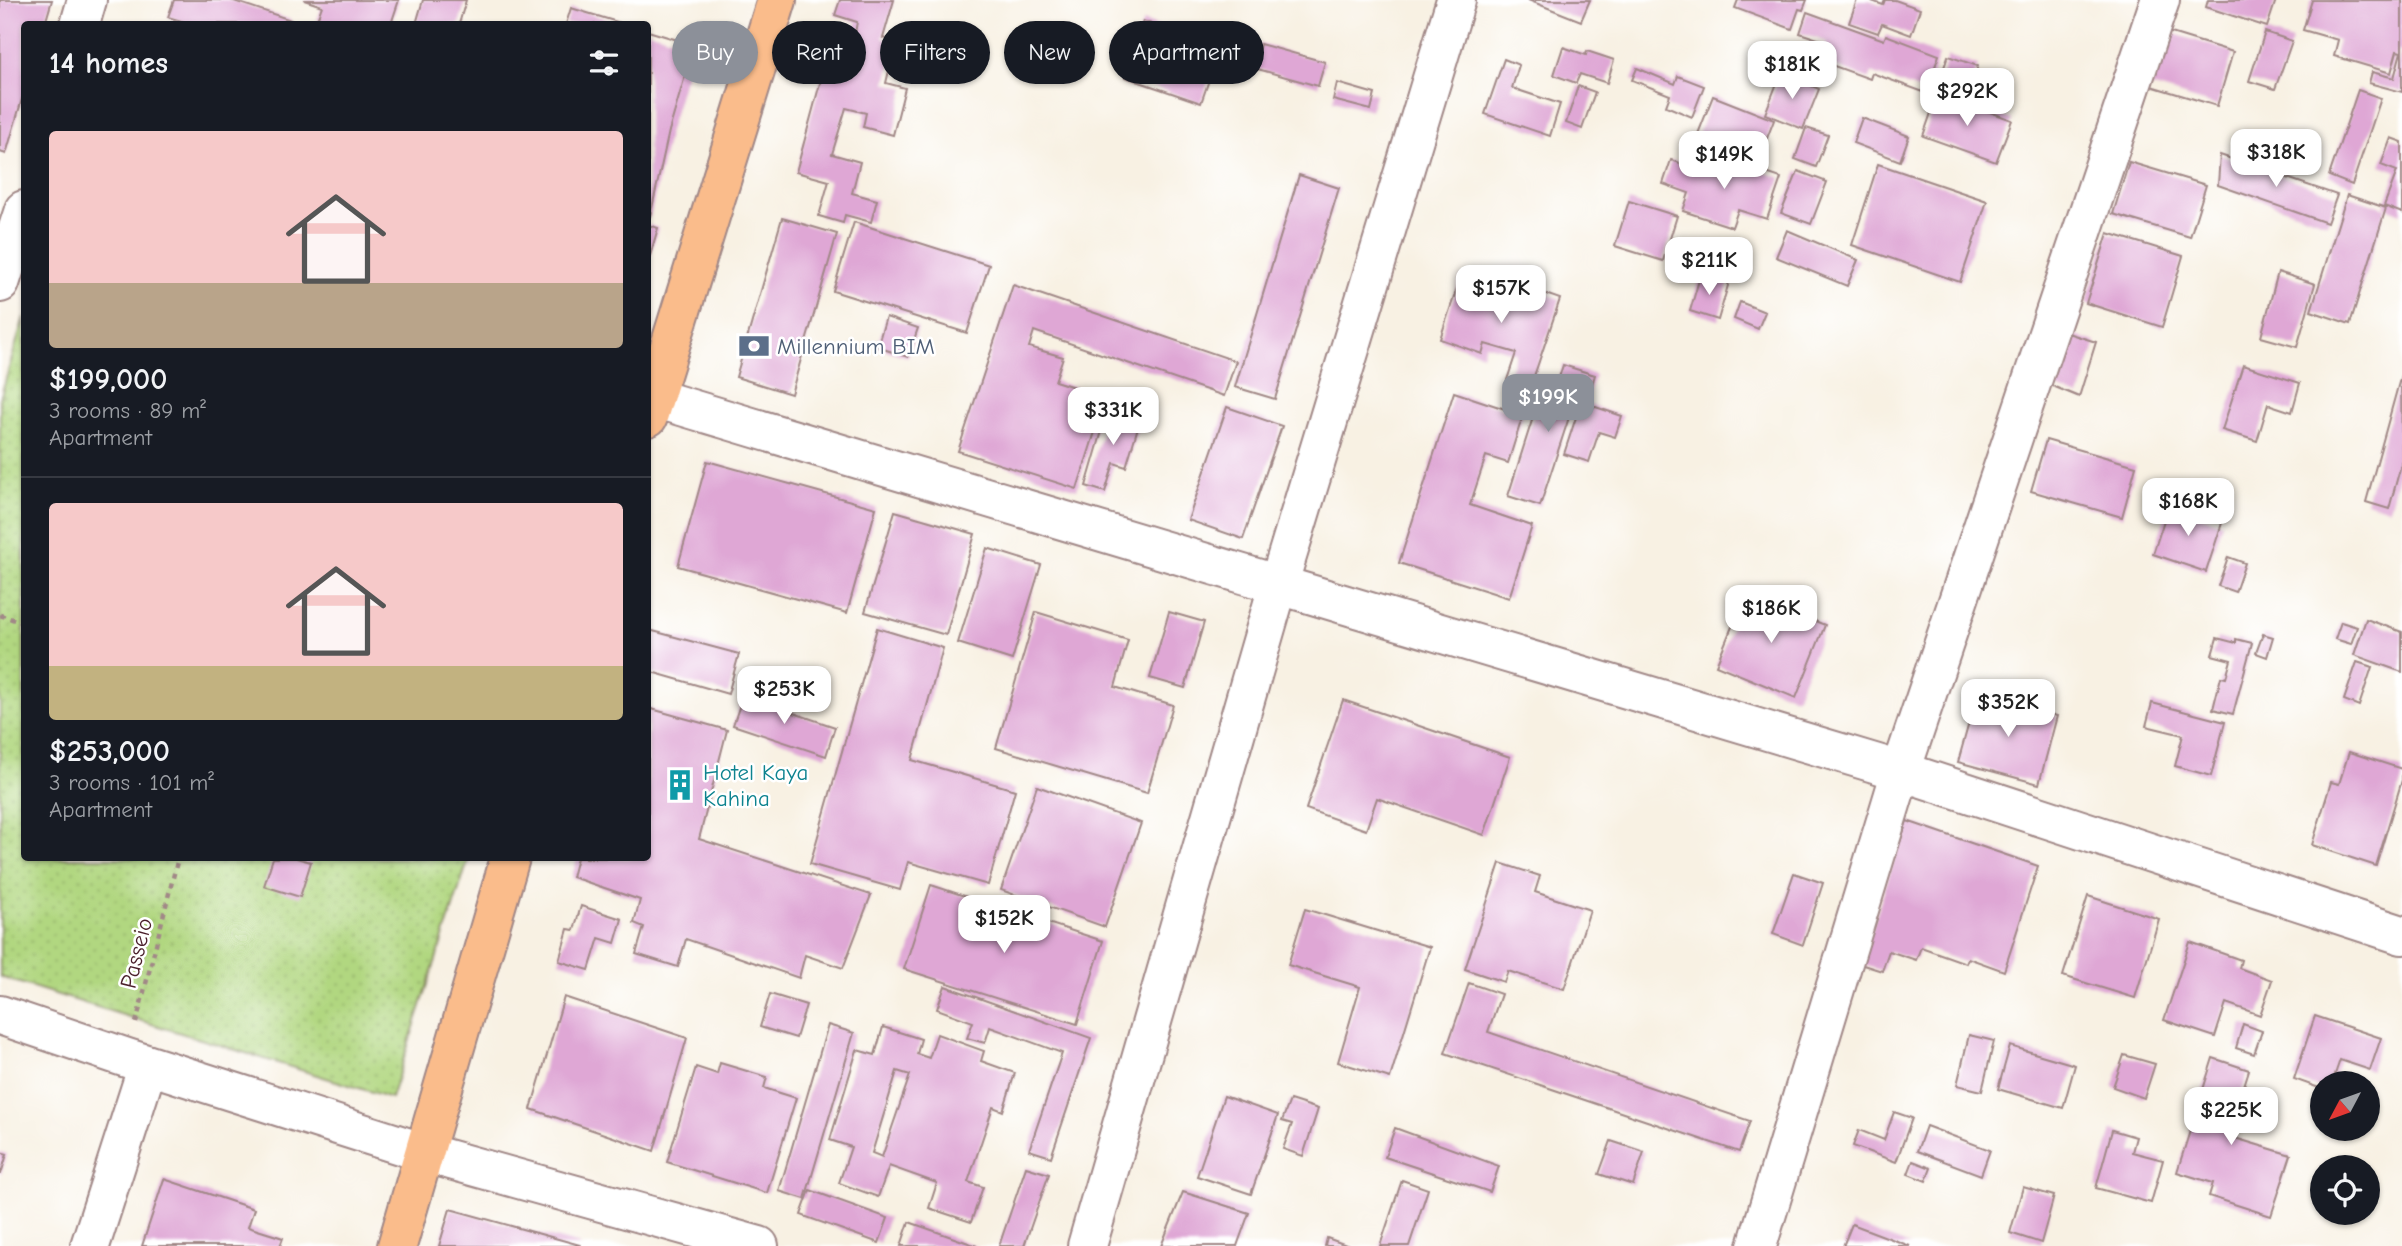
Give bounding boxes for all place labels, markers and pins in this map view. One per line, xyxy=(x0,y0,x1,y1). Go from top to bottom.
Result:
pin: $181K xyxy=(1743,42,1841,101)
pin: $292K xyxy=(1918,68,2016,128)
pin: $318K xyxy=(2227,130,2325,189)
pin: $149K xyxy=(1675,132,1773,191)
pin: $211K xyxy=(1660,238,1758,297)
pin: $157K xyxy=(1452,266,1550,325)
bank icon: Millennium BIM xyxy=(737,329,771,363)
place label: Millennium BIM xyxy=(777,333,935,360)
pin: $199K xyxy=(1499,374,1597,434)
pin: $331K xyxy=(1064,388,1162,447)
pin: $168K xyxy=(2139,478,2237,538)
pin: $186K xyxy=(1722,586,1820,645)
pin: $253K xyxy=(735,666,833,726)
pin: $352K xyxy=(1959,680,2057,739)
place label: Hotel Kaya Kahina xyxy=(703,759,808,812)
building icon: Hotel Kaya Kahina xyxy=(663,768,697,802)
pin: $152K xyxy=(955,895,1053,955)
pin: $225K xyxy=(2182,1088,2280,1147)

